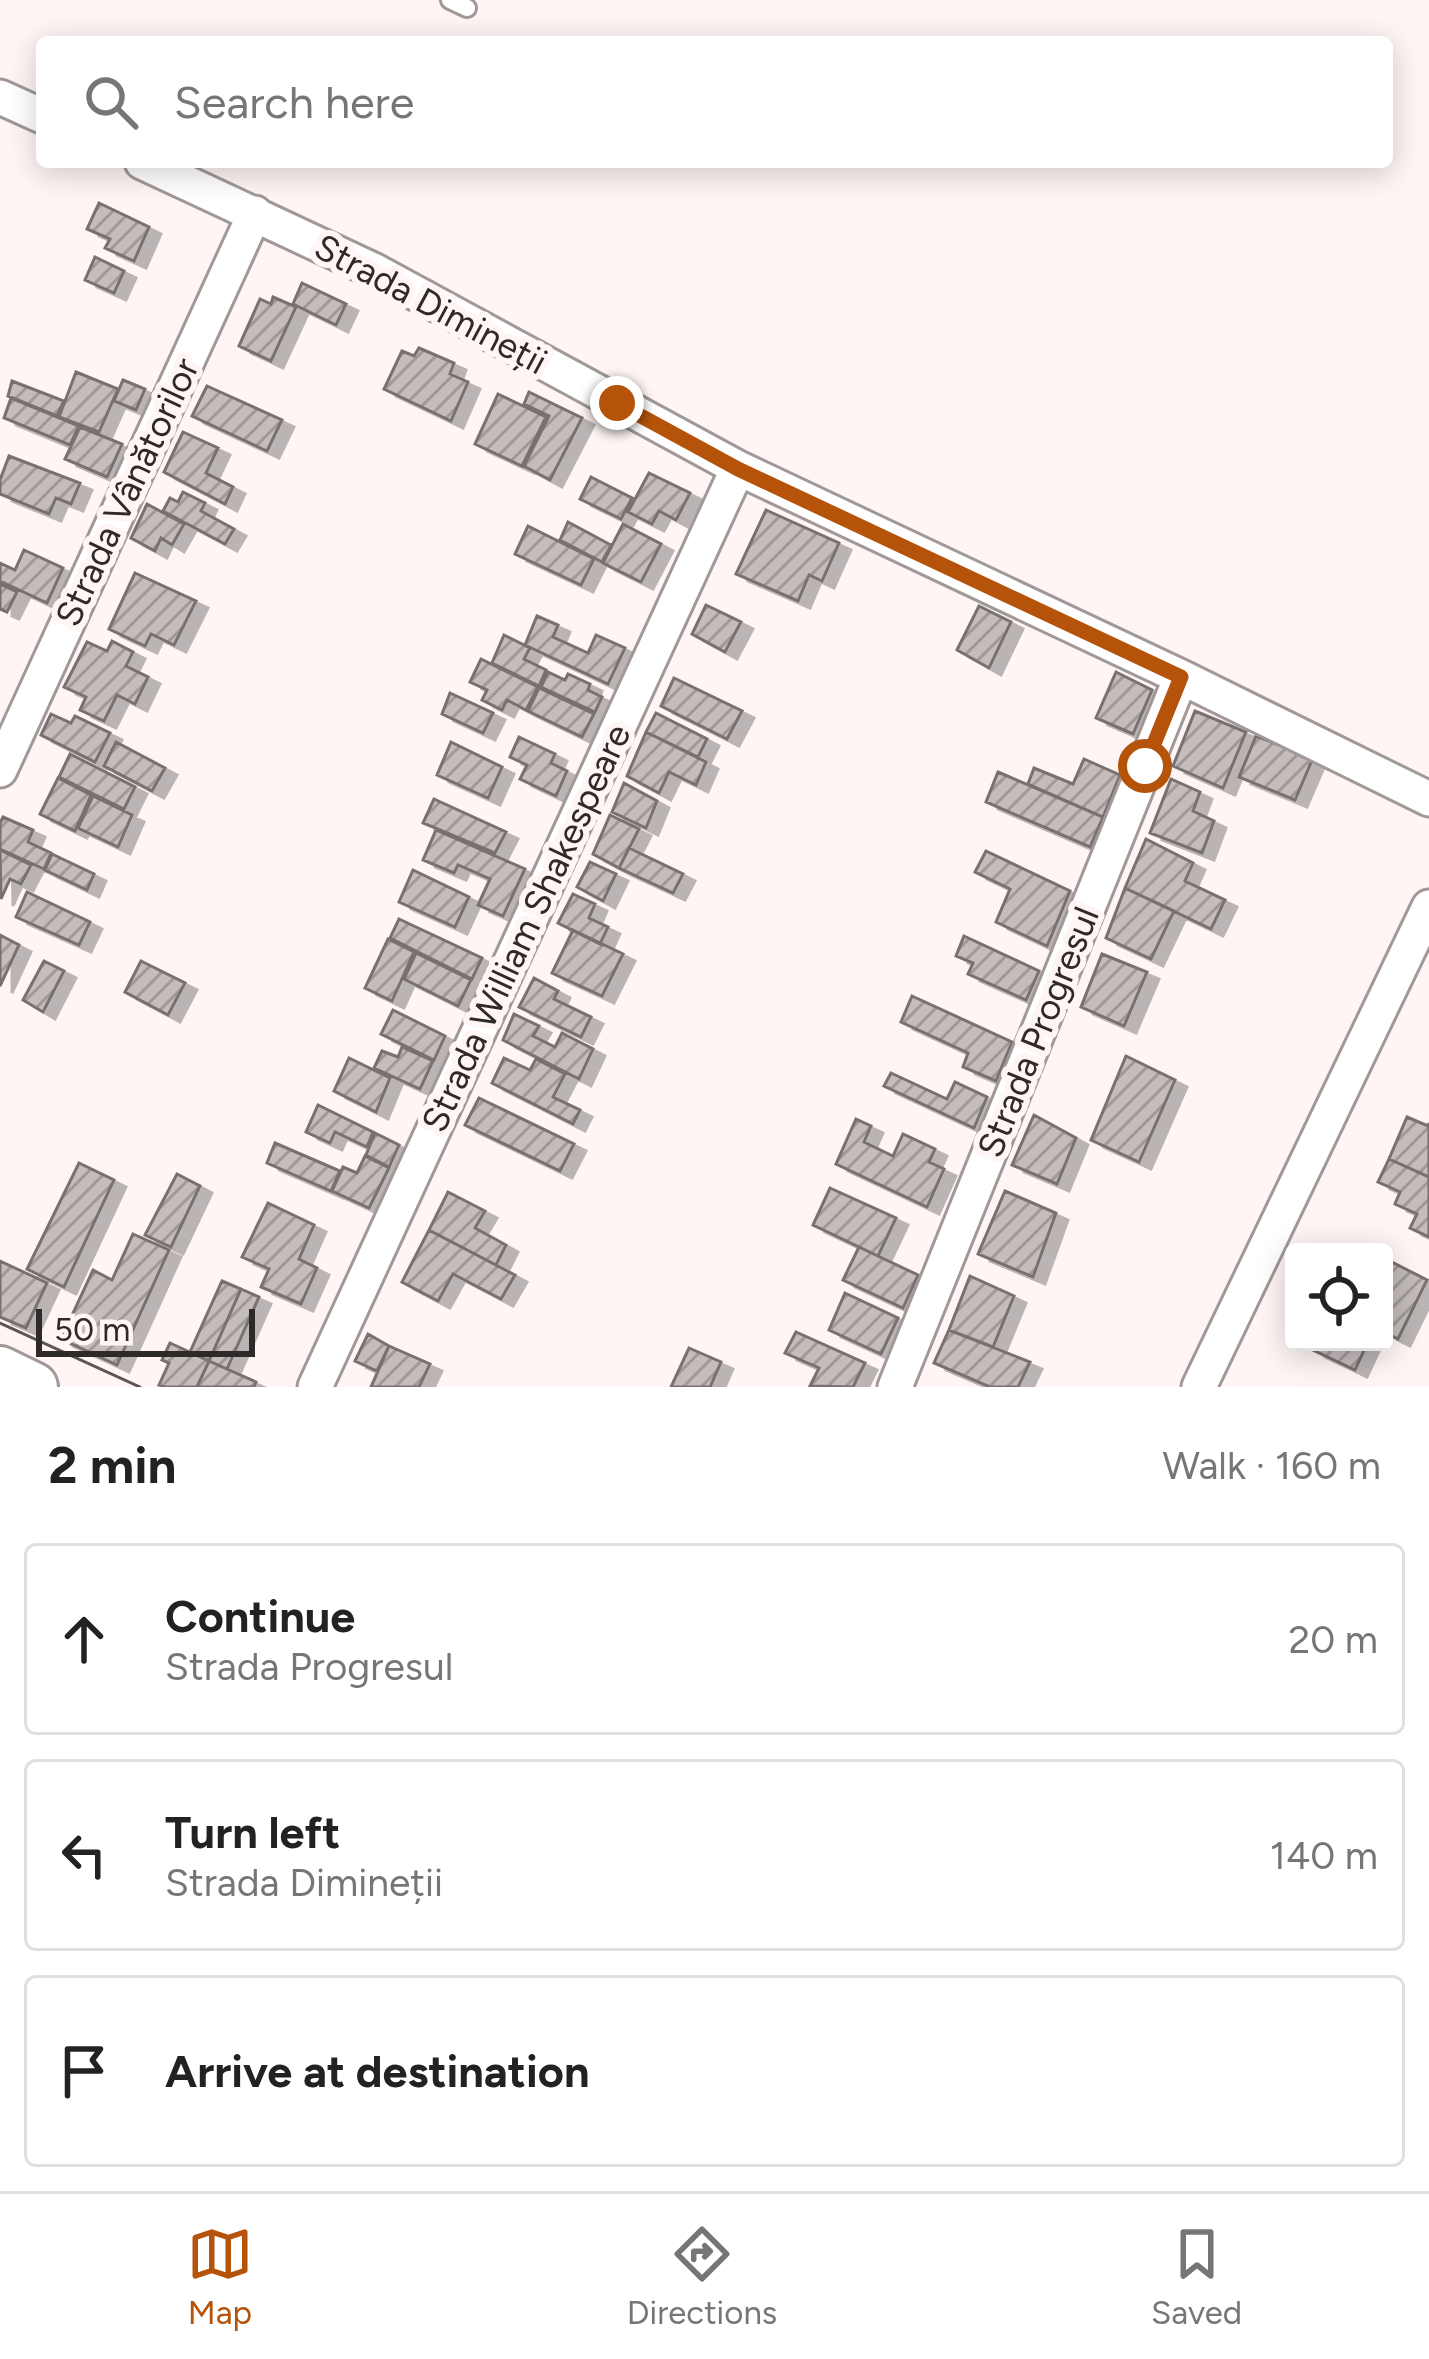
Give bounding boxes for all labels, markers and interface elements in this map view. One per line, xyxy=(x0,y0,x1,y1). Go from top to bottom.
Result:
search box xyxy=(36,36,1393,168)
icon: search xyxy=(78,69,144,135)
text: Search here xyxy=(174,75,414,129)
street label: Strada Dimineții xyxy=(308,225,554,383)
street label: Strada Vânătorilor xyxy=(46,351,208,633)
route end xyxy=(590,376,644,430)
street label: Strada William Shakespeare xyxy=(413,717,639,1139)
route start xyxy=(1118,739,1172,793)
street label: Strada Progresul xyxy=(968,901,1108,1163)
map controls xyxy=(1285,1243,1393,1351)
button: locate xyxy=(1285,1243,1393,1351)
scale bar xyxy=(36,1303,255,1356)
text: 50 m xyxy=(54,1310,130,1349)
text: 2 min xyxy=(48,1435,176,1496)
text: Walk · 160 m xyxy=(1163,1442,1381,1489)
text: Continue xyxy=(165,1589,355,1643)
icon: ahead xyxy=(51,1606,117,1672)
text: 20 m xyxy=(1288,1616,1378,1663)
text: Strada Progresul xyxy=(165,1643,453,1690)
text: Turn left xyxy=(165,1805,340,1859)
icon: left xyxy=(51,1822,117,1888)
text: 140 m xyxy=(1270,1832,1378,1879)
text: Strada Dimineții xyxy=(165,1859,443,1906)
icon: arrive xyxy=(51,2038,117,2104)
text: Arrive at destination xyxy=(165,2044,589,2098)
tab: Map xyxy=(187,2221,253,2332)
tab: Directions xyxy=(627,2221,777,2332)
tab: Saved xyxy=(1151,2221,1242,2332)

